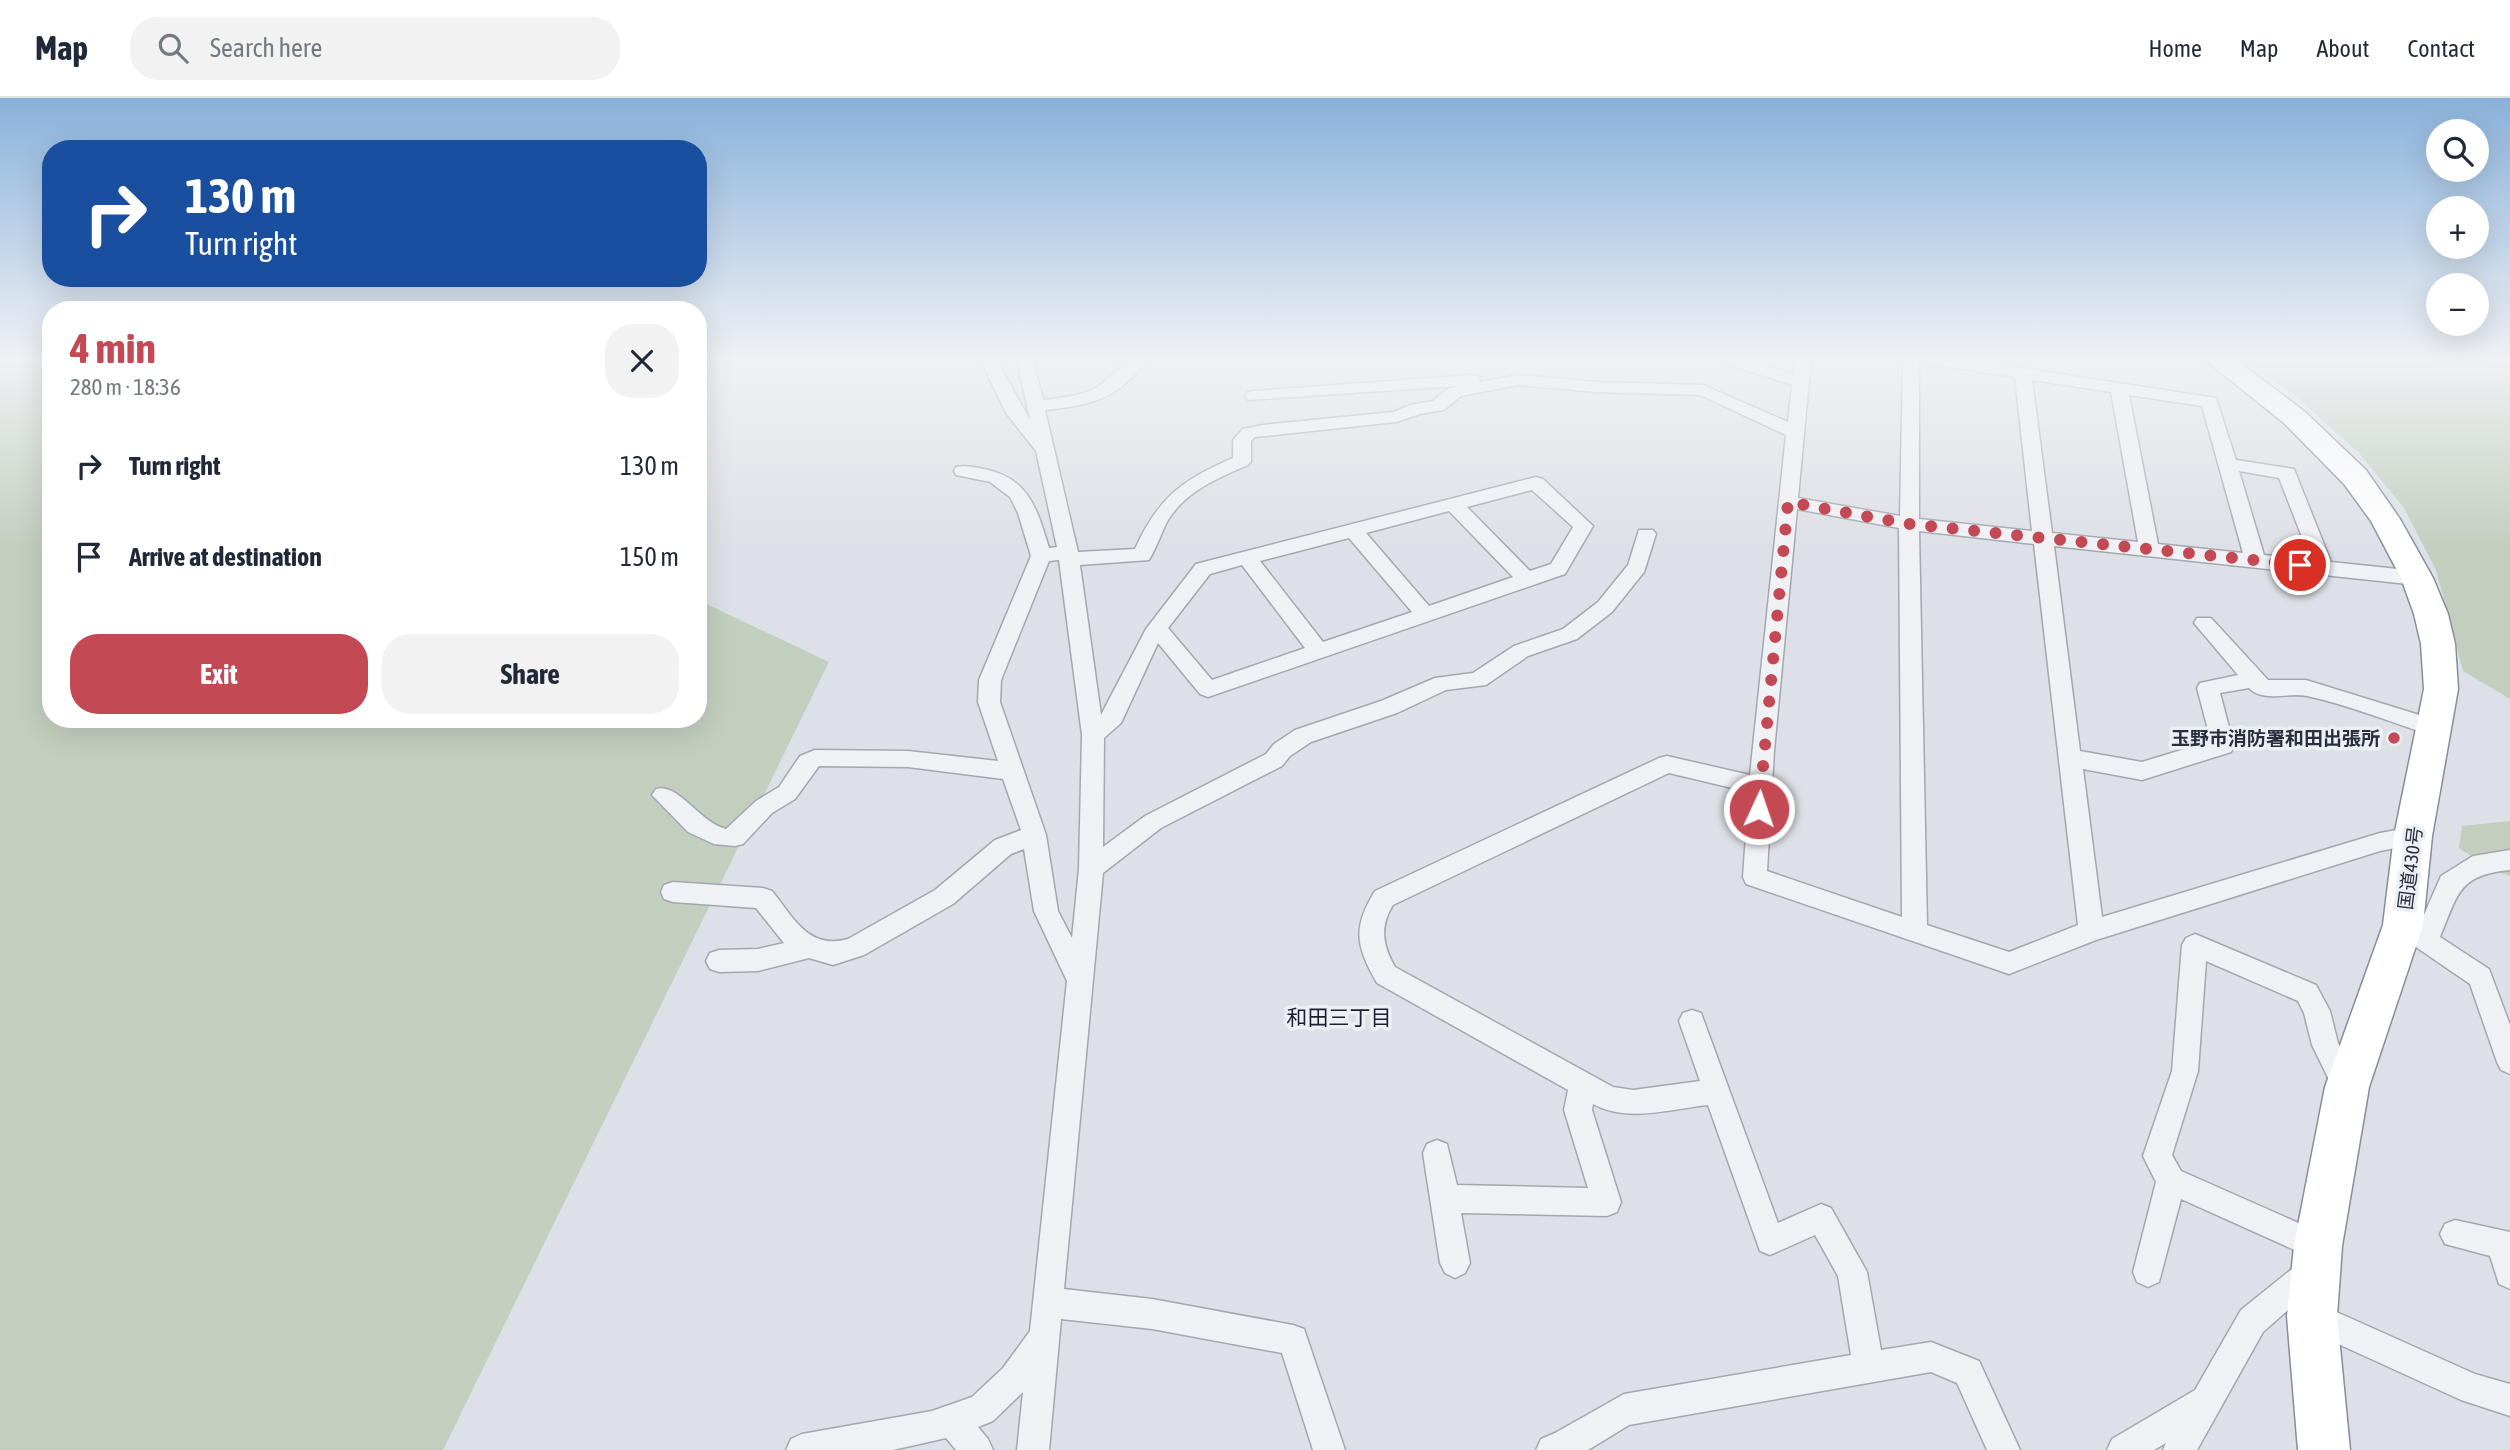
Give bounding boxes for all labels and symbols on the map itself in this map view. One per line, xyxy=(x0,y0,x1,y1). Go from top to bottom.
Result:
pin xyxy=(2270,535,2330,595)
place label: 玉野市消防署和田出張所 xyxy=(2171,727,2380,749)
marker: 玉野市消防署和田出張所 xyxy=(2386,730,2402,746)
position arrow xyxy=(1722,772,1796,846)
street label: 国道430号 xyxy=(2394,825,2426,911)
district label: 和田三丁目 xyxy=(1287,1005,1392,1029)

